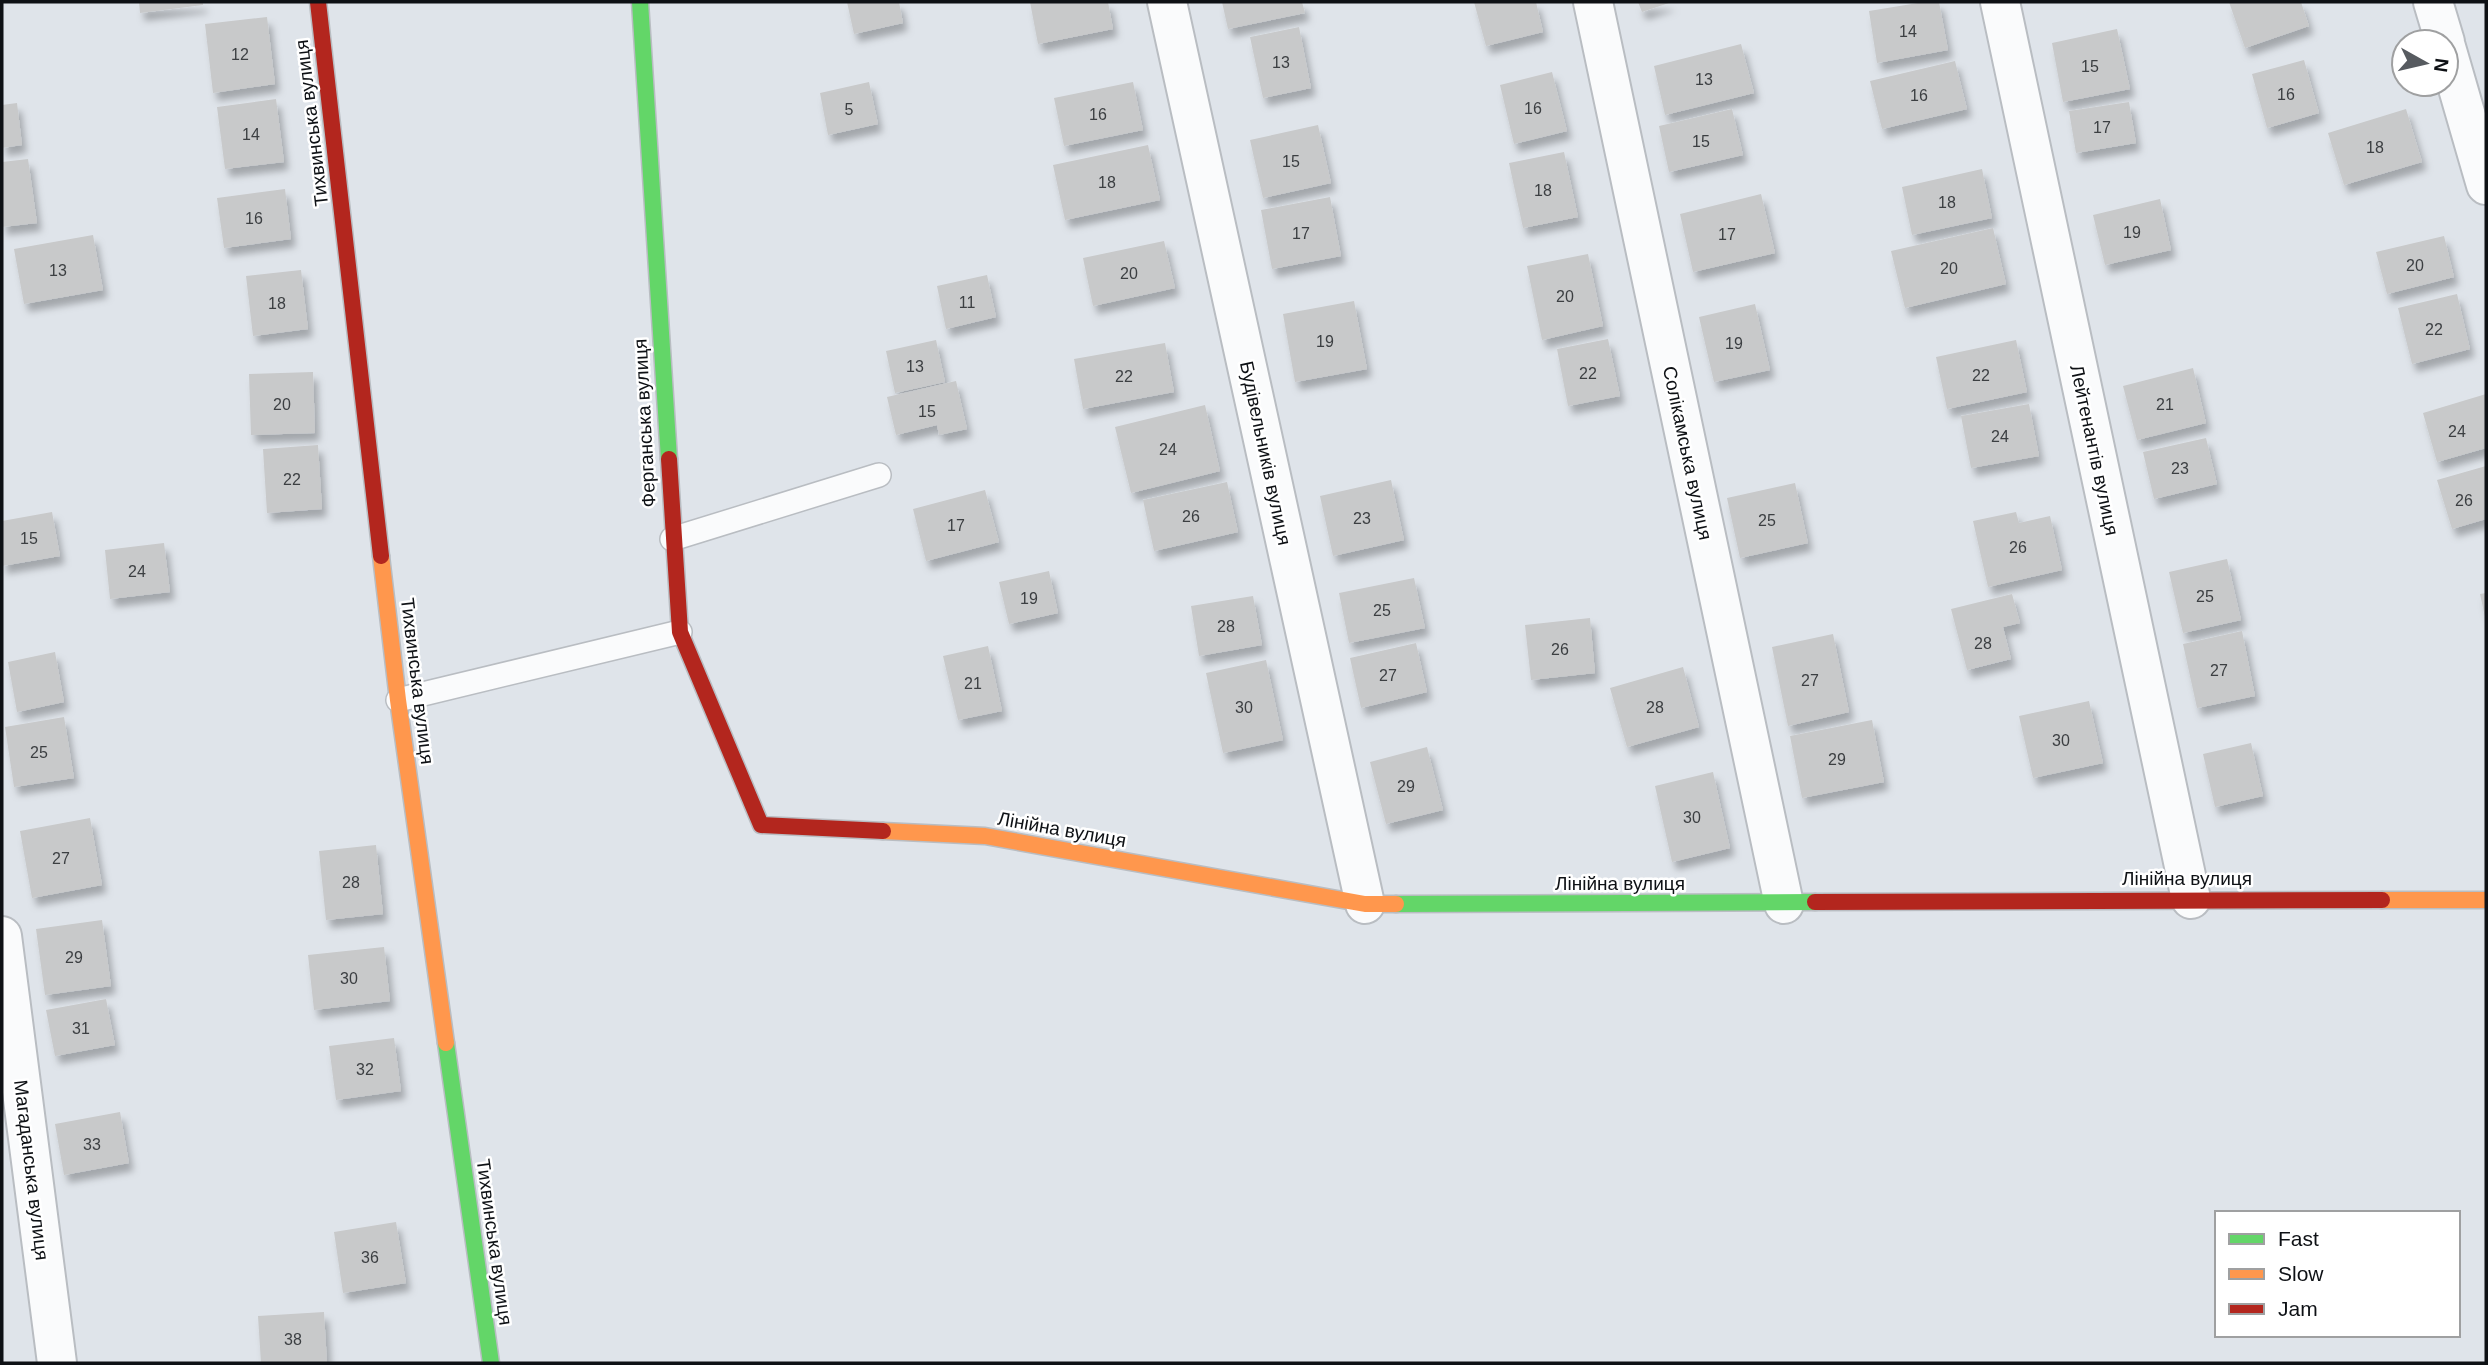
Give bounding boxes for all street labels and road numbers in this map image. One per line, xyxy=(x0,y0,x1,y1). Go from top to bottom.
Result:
street label: Тихвинська вулиця xyxy=(291,38,332,207)
street label: Ферганська вулиця xyxy=(630,338,659,508)
street label: Будівельників вулиця xyxy=(1236,359,1295,547)
street label: Лейтенантів вулиця xyxy=(2066,363,2123,537)
street label: Солікамська вулиця xyxy=(1659,364,1716,542)
street label: Тихвинська вулиця xyxy=(397,597,438,766)
street label: Лінійна вулиця xyxy=(996,808,1128,851)
street label: Лінійна вулиця xyxy=(2122,868,2252,889)
street label: Лінійна вулиця xyxy=(1555,873,1685,894)
street label: Магаданська вулиця xyxy=(10,1079,53,1261)
street label: Тихвинська вулиця xyxy=(472,1158,517,1327)

